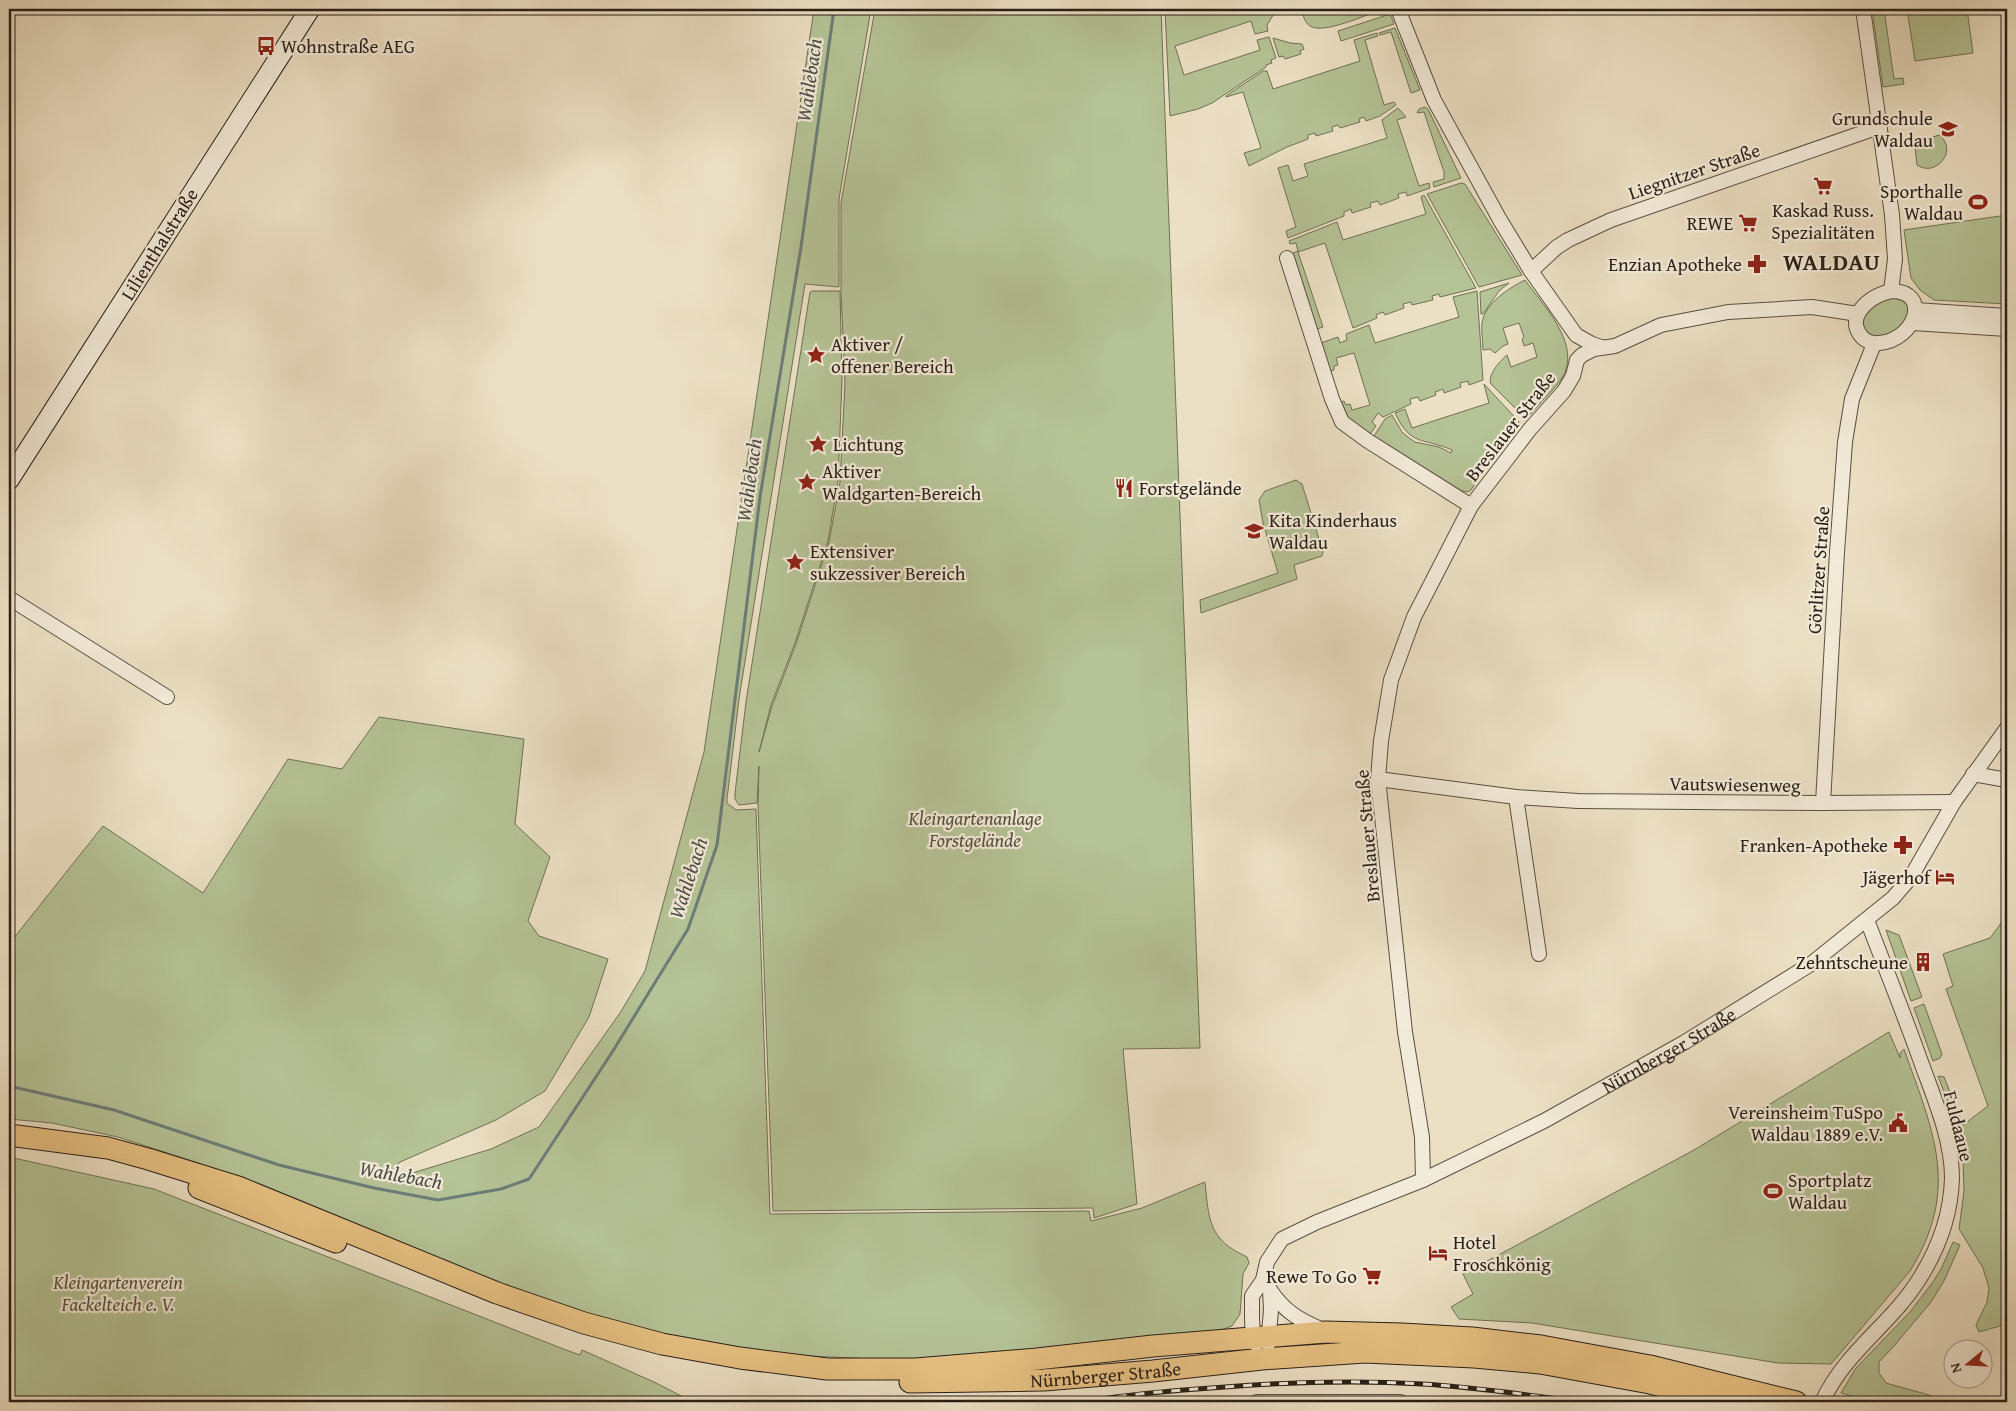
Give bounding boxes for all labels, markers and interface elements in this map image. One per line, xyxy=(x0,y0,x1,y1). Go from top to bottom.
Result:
place label: Wohnstraße AEG xyxy=(281,32,415,60)
bus stop icon: Wohnstraße AEG xyxy=(255,35,277,57)
water label: Wahlebach xyxy=(788,36,829,123)
place label: Grundschule Waldau xyxy=(1832,104,1934,154)
school or university icon: Grundschule Waldau xyxy=(1937,118,1959,140)
street label: Liegnitzer Straße xyxy=(1624,135,1764,207)
supermarket icon: Kaskad Russ. Spezialitäten xyxy=(1812,175,1834,197)
place label: Sporthalle Waldau xyxy=(1880,177,1964,227)
street label: Lilienthalstraße xyxy=(113,182,205,305)
sports icon: Sporthalle Waldau xyxy=(1967,191,1989,213)
place label: Kaskad Russ. Spezialitäten xyxy=(1771,196,1875,246)
place label: REWE xyxy=(1687,209,1733,237)
supermarket icon: REWE xyxy=(1737,212,1759,234)
district label: WALDAU xyxy=(1783,244,1881,279)
place label: Enzian Apotheke xyxy=(1608,250,1742,278)
pharmacy icon: Enzian Apotheke xyxy=(1746,253,1768,275)
place label: Aktiver / offener Bereich xyxy=(831,330,954,380)
place icon: Aktiver / offener Bereich xyxy=(805,344,827,366)
street label: Breslauer Straße xyxy=(1458,365,1562,487)
place label: Lichtung xyxy=(833,430,904,458)
place icon: Lichtung xyxy=(807,433,829,455)
water label: Wahlebach xyxy=(728,436,769,523)
place label: Aktiver Waldgarten-Bereich xyxy=(822,457,982,507)
place icon: Aktiver Waldgarten-Bereich xyxy=(796,471,818,493)
place label: Forstgelände xyxy=(1139,474,1242,502)
restaurant icon: Forstgelände xyxy=(1113,477,1135,499)
street label: Görlitzer Straße xyxy=(1800,505,1836,635)
place label: Kita Kinderhaus Waldau xyxy=(1269,506,1397,556)
school or university icon: Kita Kinderhaus Waldau xyxy=(1243,520,1265,542)
place label: Extensiver sukzessiver Bereich xyxy=(810,537,966,587)
place icon: Extensiver sukzessiver Bereich xyxy=(784,551,806,573)
street label: Breslauer Straße xyxy=(1347,768,1387,903)
street label: Vautswiesenweg xyxy=(1669,769,1801,799)
park label: Kleingartenanlage Forstgelände xyxy=(907,804,1042,854)
place label: Franken-Apotheke xyxy=(1740,831,1888,859)
water label: Wahlebach xyxy=(661,834,714,922)
pharmacy icon: Franken-Apotheke xyxy=(1892,834,1914,856)
place label: Jägerhof xyxy=(1860,863,1932,891)
hotel icon: Jägerhof xyxy=(1934,866,1956,888)
place label: Zehntscheune xyxy=(1796,948,1908,976)
building icon: Zehntscheune xyxy=(1912,951,1934,973)
street label: Nürnberger Straße xyxy=(1596,1000,1741,1100)
street label: Fuldaaue xyxy=(1937,1088,1981,1164)
place label: Vereinsheim TuSpo Waldau 1889 e.V. xyxy=(1728,1098,1883,1148)
public building icon: Vereinsheim TuSpo Waldau 1889 e.V. xyxy=(1887,1112,1909,1134)
water label: Wahlebach xyxy=(357,1153,445,1196)
place label: Sportplatz Waldau xyxy=(1788,1166,1871,1216)
sports icon: Sportplatz Waldau xyxy=(1762,1180,1784,1202)
place label: Hotel Froschkönig xyxy=(1453,1228,1551,1278)
hotel icon: Hotel Froschkönig xyxy=(1427,1242,1449,1264)
place label: Rewe To Go xyxy=(1266,1262,1357,1290)
supermarket icon: Rewe To Go xyxy=(1361,1265,1383,1287)
park label: Kleingartenverein Fackelteich e. V. xyxy=(52,1268,183,1318)
north arrow xyxy=(1944,1338,1994,1388)
street label: Nürnberger Straße xyxy=(1030,1354,1183,1394)
text: N xyxy=(1944,1360,1967,1376)

